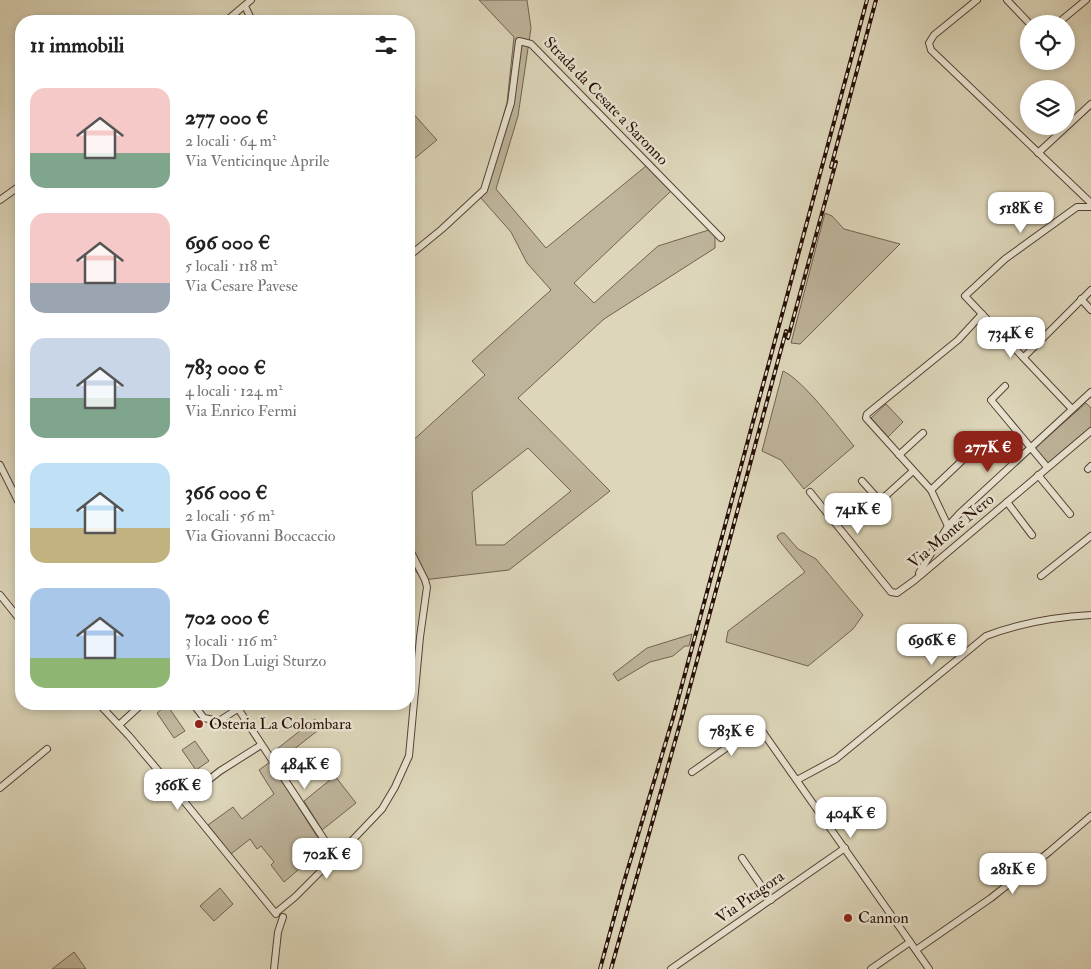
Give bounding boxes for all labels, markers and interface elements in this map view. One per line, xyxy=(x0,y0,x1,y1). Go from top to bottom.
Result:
map controls xyxy=(1020,15,1075,135)
button: locate xyxy=(1020,15,1075,70)
icon: filters xyxy=(372,31,400,59)
text: 11 immobili xyxy=(30,32,124,59)
street label: Strada da Cesate a Saronno xyxy=(539,32,673,170)
button: layers xyxy=(1020,80,1075,135)
text: 277 000 € xyxy=(185,104,268,131)
icon: home xyxy=(70,108,130,168)
text: 2 locali · 64 m² xyxy=(185,131,276,151)
text: Via Venticinque Aprile xyxy=(185,151,329,171)
pin: 518K € xyxy=(980,192,1062,234)
text: 518K € xyxy=(999,198,1043,218)
text: 696 000 € xyxy=(185,229,270,256)
icon: home xyxy=(70,233,130,293)
text: 5 locali · 118 m² xyxy=(185,256,278,276)
text: Via Cesare Pavese xyxy=(185,276,298,296)
pin: 734K € xyxy=(970,316,1052,359)
text: 734K € xyxy=(988,323,1034,343)
text: 783 000 € xyxy=(185,354,266,381)
icon: home xyxy=(70,358,130,418)
text: 4 locali · 124 m² xyxy=(185,381,283,401)
text: Via Enrico Fermi xyxy=(185,401,297,421)
pin: 277K € xyxy=(947,430,1029,473)
text: 277K € xyxy=(965,437,1011,457)
text: 366 000 € xyxy=(185,479,268,506)
icon: home xyxy=(70,483,130,543)
street label: Via Monte Nero xyxy=(904,489,998,573)
pin: 741K € xyxy=(817,492,899,535)
text: 741K € xyxy=(835,499,881,519)
text: 2 locali · 56 m² xyxy=(185,506,275,526)
text: Via Giovanni Boccaccio xyxy=(185,526,336,546)
text: 702 000 € xyxy=(185,604,269,631)
icon: home xyxy=(70,608,130,668)
pin: 696K € xyxy=(891,624,973,666)
text: 696K € xyxy=(908,630,956,650)
text: 3 locali · 116 m² xyxy=(185,631,277,651)
text: Via Don Luigi Sturzo xyxy=(185,651,326,671)
place label: Osteria La Colombara xyxy=(209,714,352,734)
pin: 783K € xyxy=(691,714,773,757)
marker: Osteria La Colombara xyxy=(193,718,205,730)
text: 783K € xyxy=(710,721,754,741)
pin: 484K € xyxy=(264,748,346,790)
text: 484K € xyxy=(281,754,329,774)
pin: 366K € xyxy=(137,768,219,811)
text: 366K € xyxy=(155,775,201,795)
pin: 404K € xyxy=(810,796,892,839)
text: 404K € xyxy=(826,803,876,823)
pin: 702K € xyxy=(286,838,368,880)
text: 702K € xyxy=(303,844,351,864)
pin: 281K € xyxy=(972,852,1054,895)
text: 281K € xyxy=(990,859,1036,879)
street label: Via Pitagora xyxy=(712,866,788,928)
place label: Cannon xyxy=(858,908,909,928)
marker: Cannon xyxy=(842,912,854,924)

